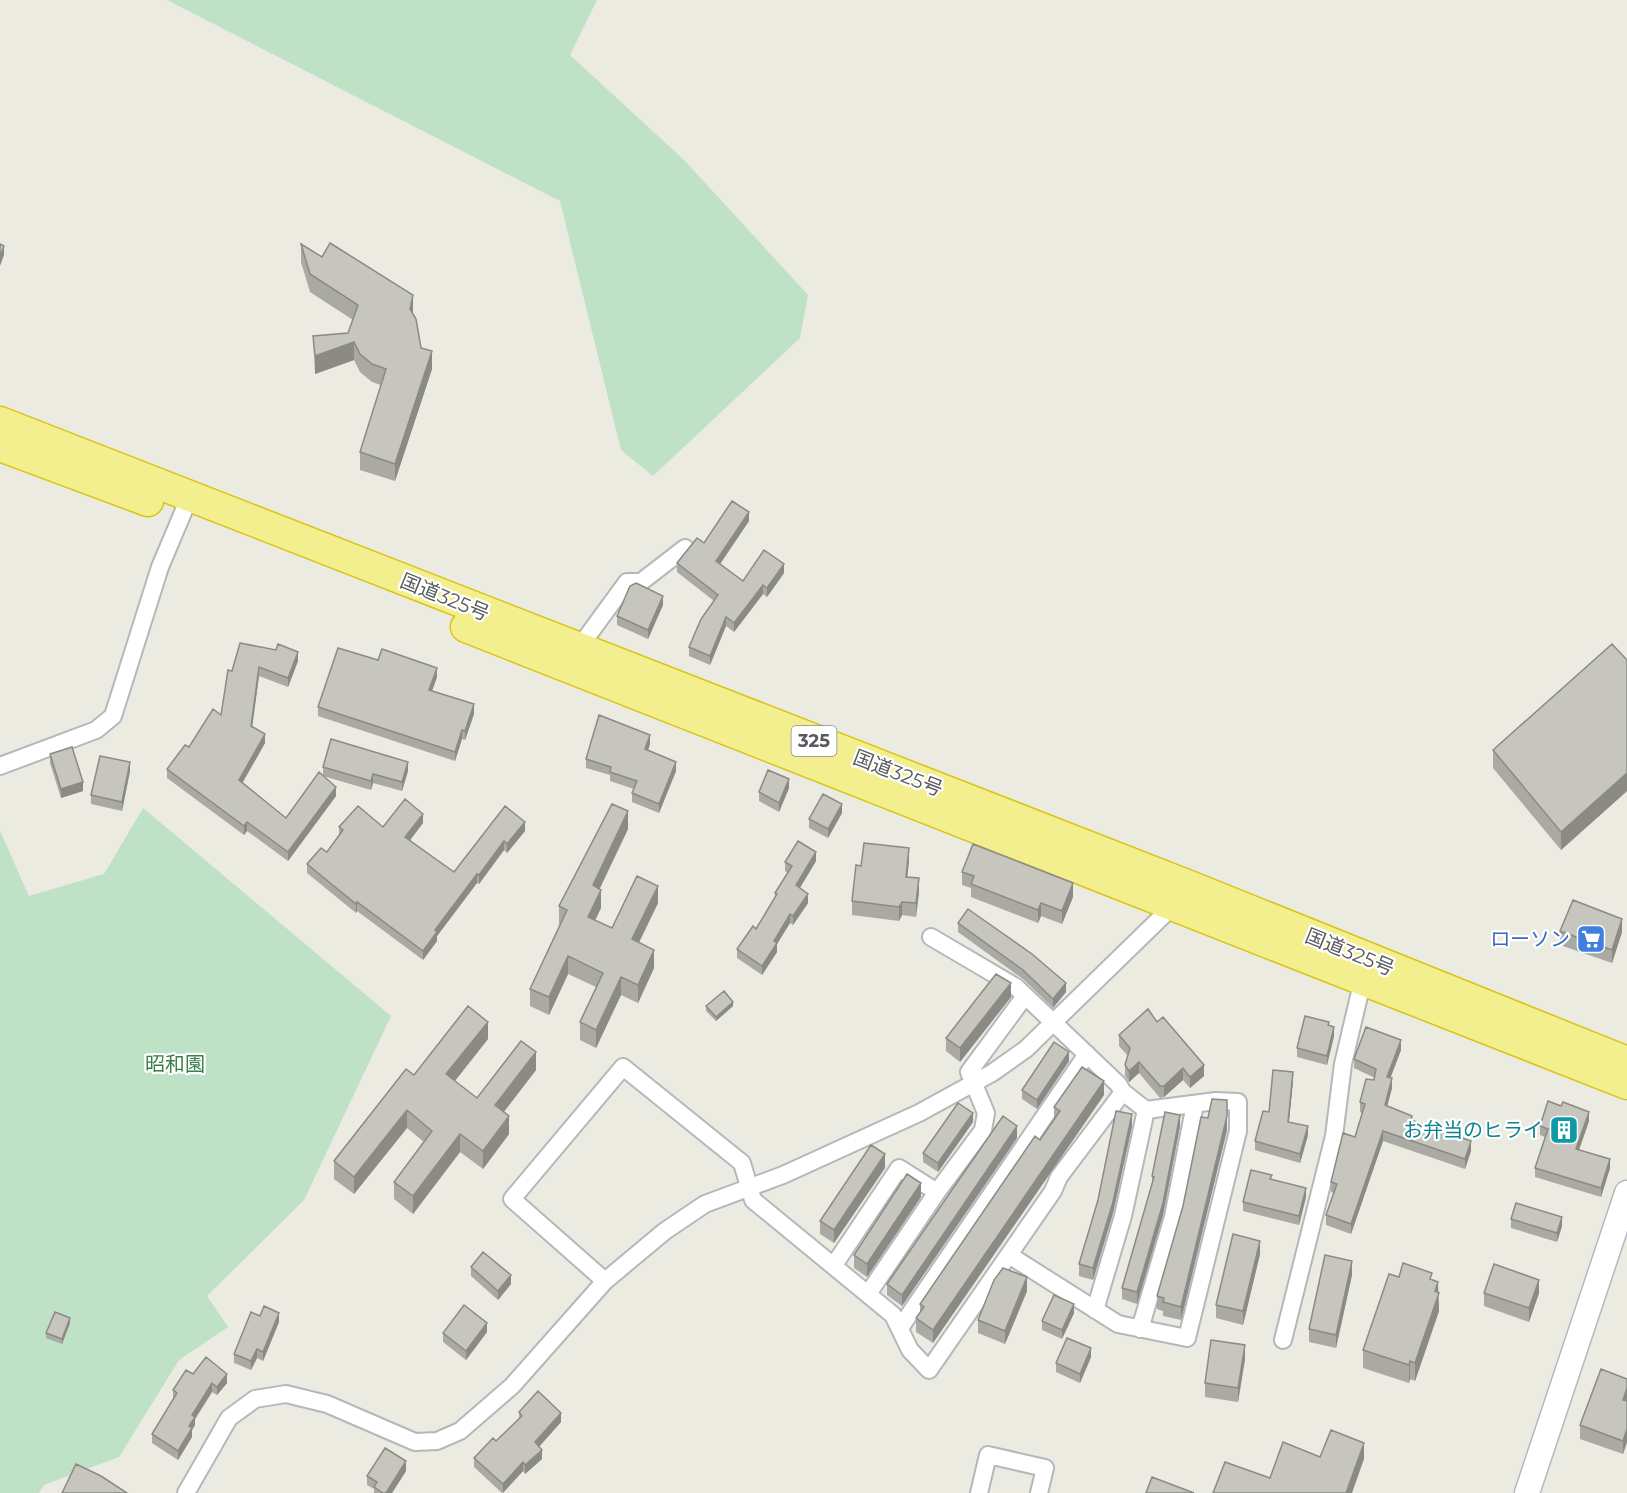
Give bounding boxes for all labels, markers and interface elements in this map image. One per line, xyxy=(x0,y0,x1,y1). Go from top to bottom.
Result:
street label: 国道325号 xyxy=(397,568,493,626)
road number: 325 xyxy=(792,726,836,756)
street label: 国道325号 xyxy=(850,745,946,801)
street label: 国道325号 xyxy=(1302,923,1398,981)
supermarket icon: ローソン xyxy=(1575,923,1607,955)
place label: ローソン xyxy=(1490,927,1570,951)
park label: 昭和園 xyxy=(145,1052,205,1076)
building icon: お弁当のヒライ xyxy=(1548,1114,1580,1146)
place label: お弁当のヒライ xyxy=(1403,1118,1543,1142)

